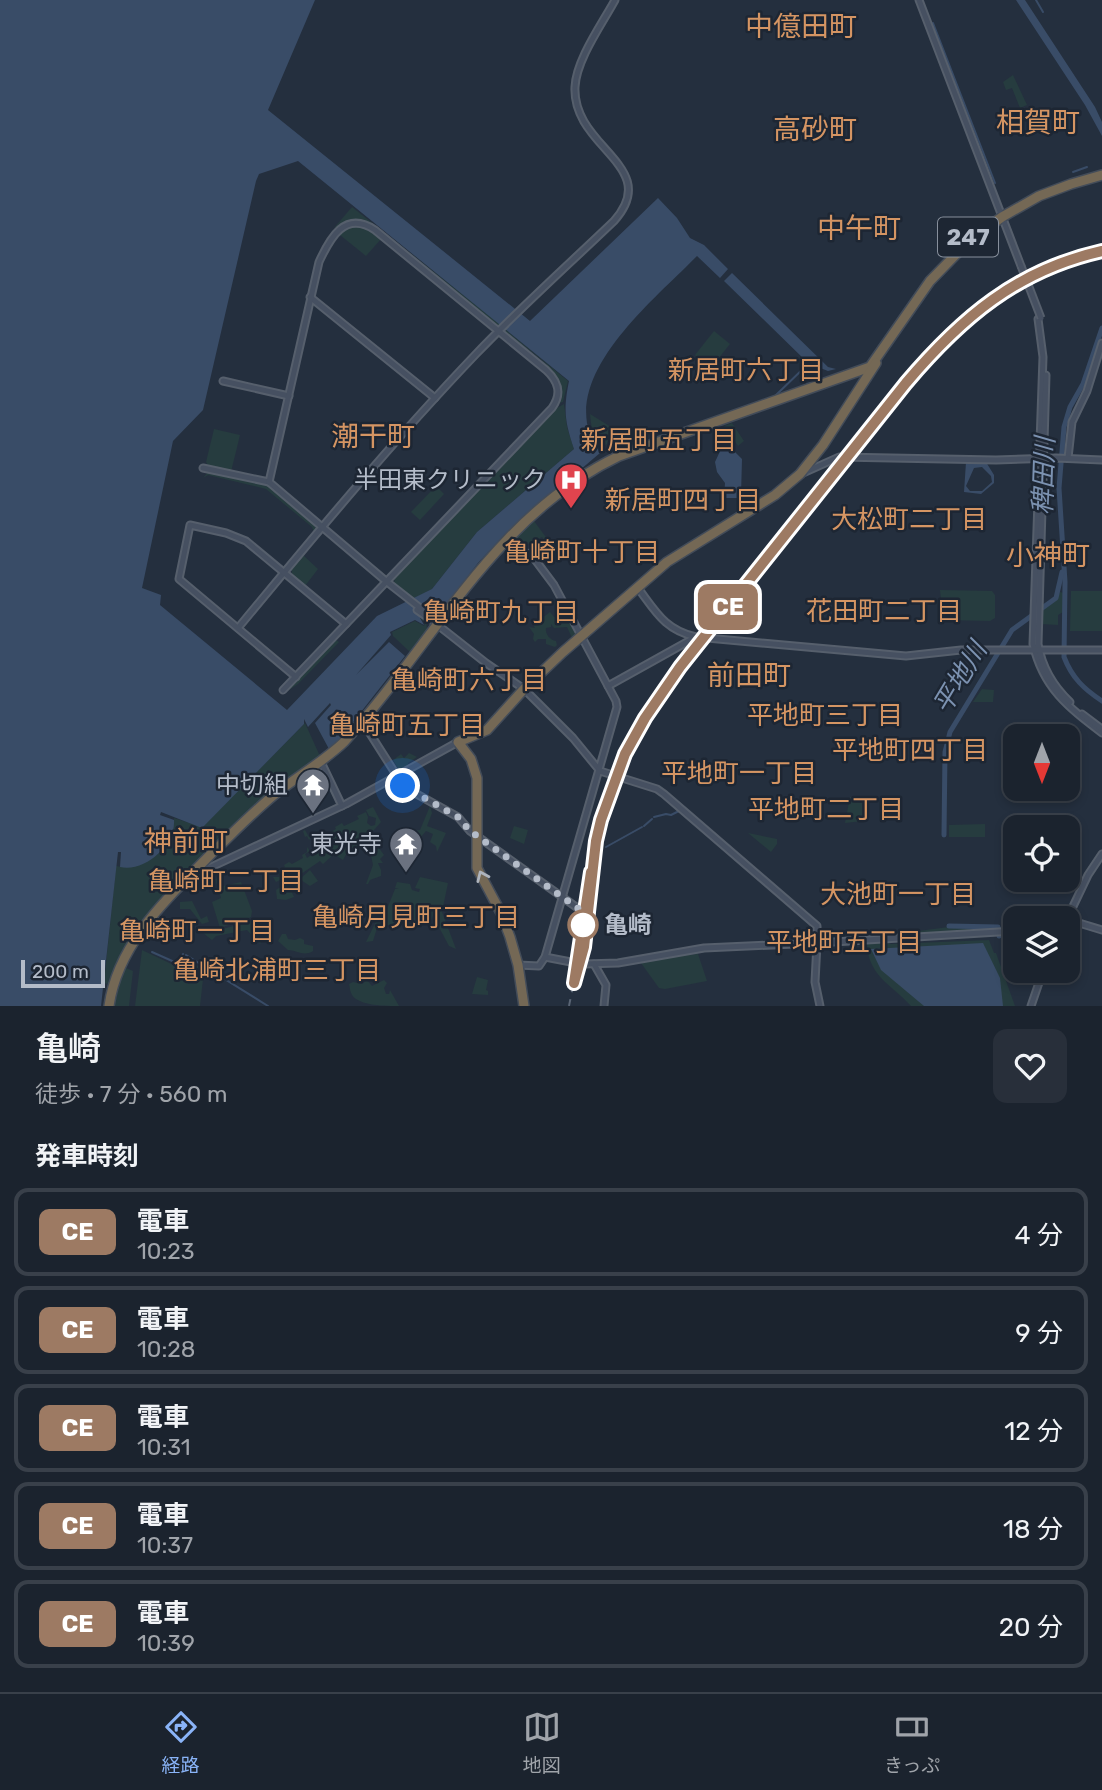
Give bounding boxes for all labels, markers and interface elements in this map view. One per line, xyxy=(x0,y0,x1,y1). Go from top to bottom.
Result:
district label: 中億田町 xyxy=(745,10,857,43)
district label: 相賀町 xyxy=(996,106,1080,139)
district label: 高砂町 xyxy=(773,113,857,146)
district label: 中午町 xyxy=(817,212,901,245)
road number: 247 xyxy=(938,218,998,256)
district label: 新居町六丁目 xyxy=(668,355,824,386)
district label: 潮干町 xyxy=(331,420,415,453)
district label: 新居町五丁目 xyxy=(581,425,737,456)
water label: 稗田川 xyxy=(1027,433,1061,516)
hospital icon: 半田東クリニック xyxy=(552,461,590,510)
place label: 半田東クリニック xyxy=(354,466,546,494)
district label: 新居町四丁目 xyxy=(605,485,761,516)
district label: 大松町二丁目 xyxy=(831,504,987,535)
district label: 亀崎町十丁目 xyxy=(504,537,660,568)
district label: 小神町 xyxy=(1006,539,1090,572)
line badge: CE xyxy=(696,584,760,630)
text: CE xyxy=(712,593,744,621)
district label: 花田町二丁目 xyxy=(806,596,962,627)
district label: 亀崎町九丁目 xyxy=(423,597,579,628)
water label: 平地川 xyxy=(927,634,995,719)
district label: 前田町 xyxy=(707,659,791,692)
district label: 亀崎町六丁目 xyxy=(391,665,547,696)
district label: 平地町三丁目 xyxy=(747,700,903,731)
district label: 亀崎町五丁目 xyxy=(329,710,485,741)
north arrow xyxy=(1003,724,1080,802)
map controls xyxy=(1003,724,1080,983)
district label: 平地町四丁目 xyxy=(832,735,988,766)
district label: 平地町一丁目 xyxy=(661,758,817,789)
temple icon: 中切組 xyxy=(294,766,332,815)
your location xyxy=(385,768,420,803)
place label: 中切組 xyxy=(216,771,288,799)
district label: 平地町二丁目 xyxy=(748,794,904,825)
button: locate xyxy=(1003,815,1080,892)
district label: 神前町 xyxy=(144,825,228,858)
temple icon: 東光寺 xyxy=(387,825,425,874)
place label: 東光寺 xyxy=(310,830,382,858)
district label: 亀崎町二丁目 xyxy=(148,866,304,897)
one-way arrow xyxy=(476,871,490,883)
district label: 大池町一丁目 xyxy=(820,879,976,910)
district label: 亀崎月見町三丁目 xyxy=(312,902,520,933)
button: layers xyxy=(1003,906,1080,983)
marker: 亀崎 xyxy=(568,910,598,940)
place label: 亀崎 xyxy=(604,911,652,939)
district label: 亀崎町一丁目 xyxy=(119,916,275,947)
district label: 平地町五丁目 xyxy=(766,927,922,958)
district label: 亀崎北浦町三丁目 xyxy=(173,955,381,986)
scale bar xyxy=(21,957,105,989)
text: 200 m xyxy=(32,960,89,983)
text: 亀崎 xyxy=(35,1029,101,1068)
button: heart xyxy=(993,1029,1067,1103)
text: 徒歩 · 7 分 · 560 m xyxy=(35,1080,227,1108)
text: 発車時刻 xyxy=(35,1141,139,1172)
text: 電車 xyxy=(137,1206,189,1237)
text: CE xyxy=(61,1218,94,1246)
text: 4 分 xyxy=(1014,1220,1063,1251)
text: 10:23 xyxy=(137,1237,195,1265)
text: 電車 xyxy=(137,1304,189,1335)
text: CE xyxy=(61,1316,94,1344)
text: 9 分 xyxy=(1015,1318,1063,1349)
text: 10:28 xyxy=(137,1335,195,1363)
text: 電車 xyxy=(137,1402,189,1433)
text: CE xyxy=(61,1414,94,1442)
text: 12 分 xyxy=(1004,1416,1063,1447)
text: 10:31 xyxy=(137,1433,191,1461)
text: 電車 xyxy=(137,1500,189,1531)
text: CE xyxy=(61,1512,94,1540)
text: 18 分 xyxy=(1003,1514,1063,1545)
text: 10:37 xyxy=(137,1531,193,1559)
text: 電車 xyxy=(137,1598,189,1629)
text: CE xyxy=(61,1610,94,1638)
text: 20 分 xyxy=(999,1612,1063,1643)
text: 10:39 xyxy=(137,1629,195,1657)
tab: 経路 xyxy=(162,1708,200,1777)
tab: 地図 xyxy=(523,1708,561,1777)
tab: きっぷ xyxy=(884,1708,940,1777)

